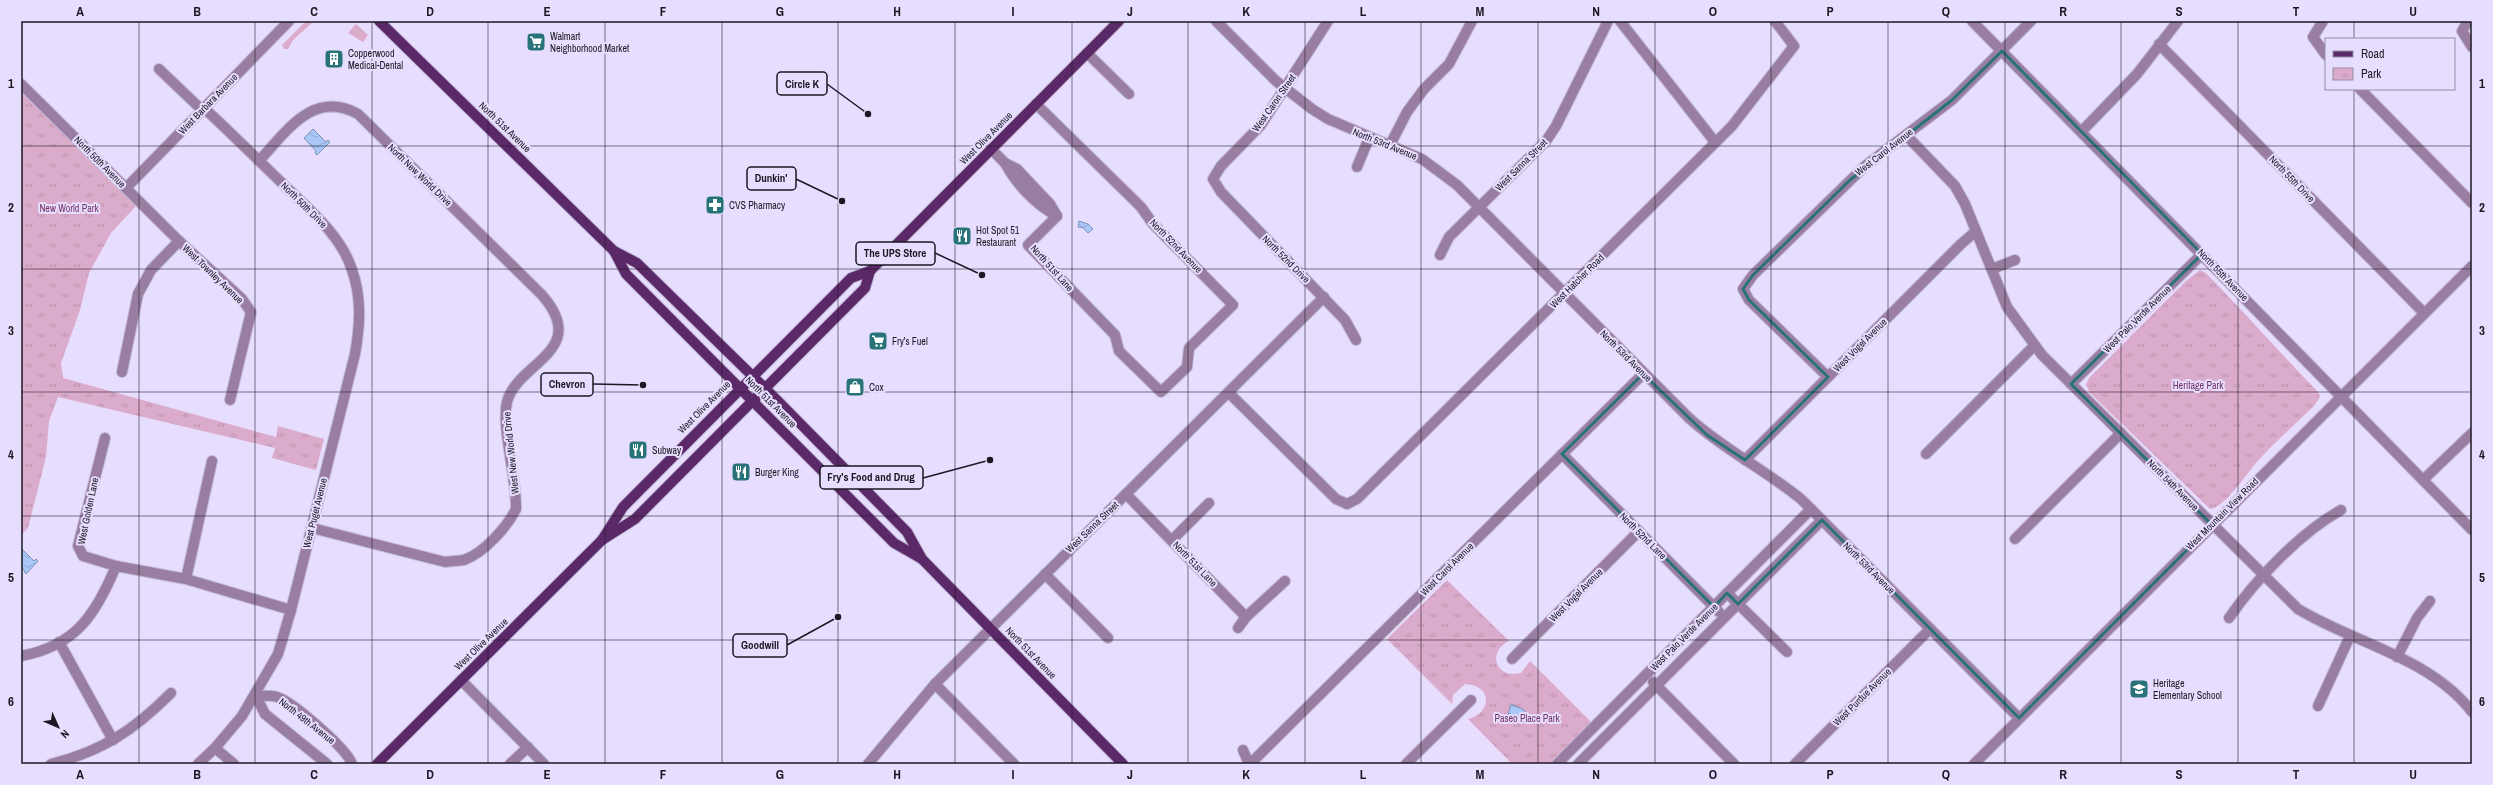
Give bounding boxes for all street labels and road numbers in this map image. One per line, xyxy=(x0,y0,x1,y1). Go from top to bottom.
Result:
street label: West Barbara Avenue xyxy=(176,71,241,137)
street label: West Caron Street xyxy=(1249,71,1299,134)
street label: North 51st Avenue xyxy=(476,99,534,155)
street label: West Olive Avenue xyxy=(957,109,1015,167)
street label: North 53rd Avenue xyxy=(1351,125,1419,163)
street label: West Carol Avenue xyxy=(1852,125,1916,179)
street label: North 50th Avenue xyxy=(71,133,129,191)
street label: West Sanna Street xyxy=(1492,136,1550,194)
street label: North New World Drive xyxy=(385,141,455,209)
street label: North 55th Drive xyxy=(2266,153,2318,205)
street label: North 50th Drive xyxy=(278,179,330,231)
street label: North 52nd Avenue xyxy=(1147,216,1205,276)
street label: North 52nd Drive xyxy=(1259,232,1313,286)
street label: West Townley Avenue xyxy=(180,242,247,307)
street label: North 51st Lane xyxy=(1028,242,1077,294)
street label: North 55th Avenue xyxy=(2195,246,2252,304)
street label: West Hatcher Road xyxy=(1547,251,1607,311)
street label: West Palo Verde Avenue xyxy=(2100,282,2174,356)
street label: West Vogel Avenue xyxy=(1830,315,1890,375)
street label: North 53rd Avenue xyxy=(1597,327,1655,385)
street label: North 51st Avenue xyxy=(743,374,800,431)
street label: West Olive Avenue xyxy=(675,378,733,436)
street label: West New World Drive xyxy=(500,411,522,495)
street label: North 54th Avenue xyxy=(2144,456,2202,514)
street label: West Mountain View Road xyxy=(2183,475,2261,553)
street label: West Golden Lane xyxy=(75,476,101,546)
street label: West Puget Avenue xyxy=(300,476,330,549)
street label: West Sanna Street xyxy=(1063,498,1122,556)
street label: North 52nd Lane xyxy=(1617,510,1670,563)
street label: North 51st Lane xyxy=(1170,538,1220,590)
street label: West Carol Avenue xyxy=(1418,539,1477,598)
street label: North 53rd Avenue xyxy=(1840,539,1898,597)
street label: West Vogel Avenue xyxy=(1546,565,1606,625)
street label: West Palo Verde Avenue xyxy=(1647,600,1721,674)
street label: West Olive Avenue xyxy=(451,615,511,673)
street label: North 51st Avenue xyxy=(1003,624,1059,682)
street label: West Purdue Avenue xyxy=(1830,665,1894,729)
street label: North 49th Avenue xyxy=(276,695,338,747)

